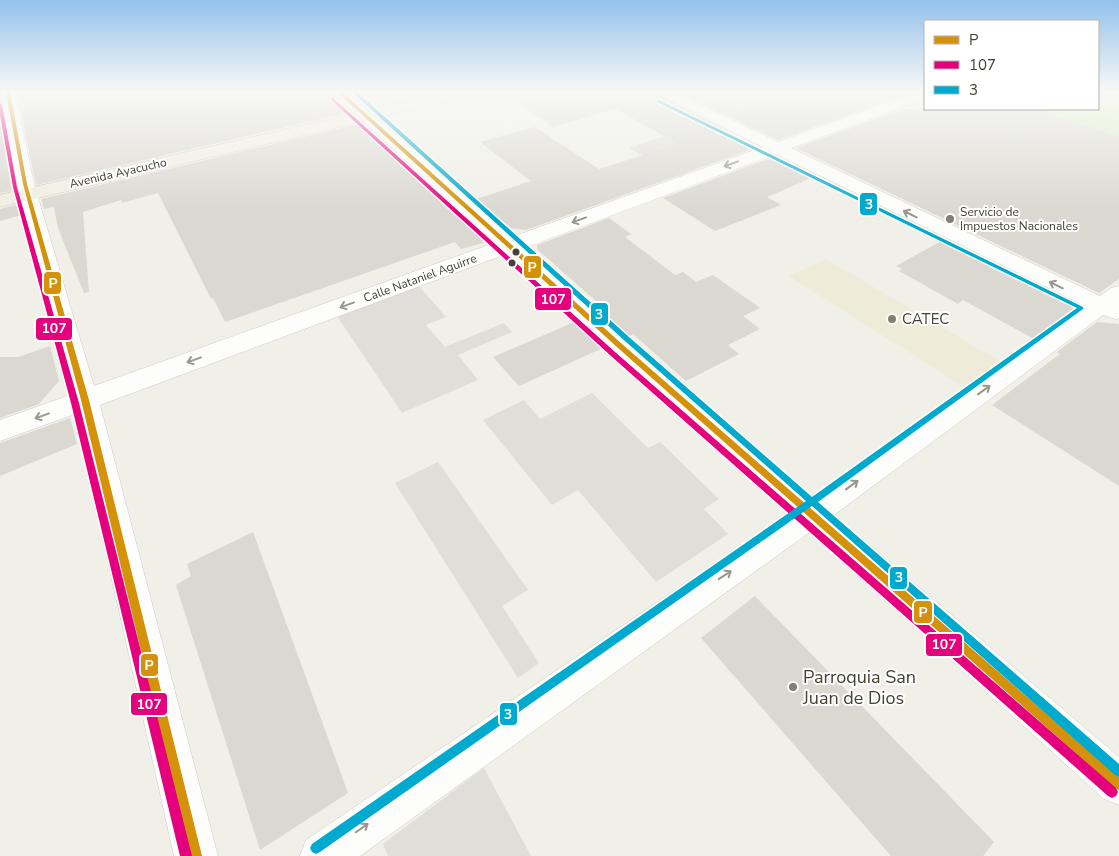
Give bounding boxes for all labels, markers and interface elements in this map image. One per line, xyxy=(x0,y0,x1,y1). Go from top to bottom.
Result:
legend xyxy=(924,20,1099,110)
text: P xyxy=(969,30,979,50)
text: 107 xyxy=(969,55,996,75)
text: 3 xyxy=(969,80,978,100)
street label: Avenida Ayacucho xyxy=(68,154,168,192)
one-way arrow xyxy=(724,160,740,169)
line badge: 3 xyxy=(859,192,878,216)
text: 3 xyxy=(865,195,873,214)
place label: Servicio de Impuestos Nacionales xyxy=(960,204,1078,234)
one-way arrow xyxy=(903,208,918,218)
marker: Servicio de Impuestos Nacionales xyxy=(944,213,956,225)
one-way arrow xyxy=(572,216,587,225)
unlabelled marker xyxy=(511,247,521,257)
street label: Calle Nataniel Aguirre xyxy=(361,250,479,306)
line badge: P xyxy=(523,255,542,279)
unlabelled marker xyxy=(507,258,517,268)
text: P xyxy=(527,258,537,277)
line badge: P xyxy=(43,271,62,295)
text: P xyxy=(48,274,58,293)
one-way arrow xyxy=(1049,279,1064,289)
line badge: 107 xyxy=(534,287,572,311)
text: 107 xyxy=(540,290,566,309)
one-way arrow xyxy=(340,301,355,310)
line badge: 3 xyxy=(590,302,609,326)
text: 3 xyxy=(595,305,603,324)
place label: CATEC xyxy=(902,309,949,329)
marker: CATEC xyxy=(886,313,898,325)
line badge: 107 xyxy=(35,317,73,341)
text: 107 xyxy=(41,319,67,338)
one-way arrow xyxy=(187,356,203,365)
one-way arrow xyxy=(976,385,990,395)
one-way arrow xyxy=(35,412,51,421)
one-way arrow xyxy=(845,480,858,491)
line badge: 3 xyxy=(889,566,908,590)
text: 3 xyxy=(895,568,903,587)
one-way arrow xyxy=(718,569,732,580)
line badge: P xyxy=(913,600,933,624)
text: P xyxy=(918,603,928,622)
line badge: 107 xyxy=(925,633,963,657)
text: 107 xyxy=(931,635,957,654)
line badge: P xyxy=(140,653,159,677)
text: P xyxy=(144,656,154,675)
place label: Parroquia San Juan de Dios xyxy=(802,665,916,710)
marker: Parroquia San Juan de Dios xyxy=(787,681,799,693)
line badge: 107 xyxy=(130,692,168,716)
text: 107 xyxy=(136,695,162,714)
line badge: 3 xyxy=(499,702,518,726)
text: 3 xyxy=(504,705,512,724)
one-way arrow xyxy=(355,823,369,833)

